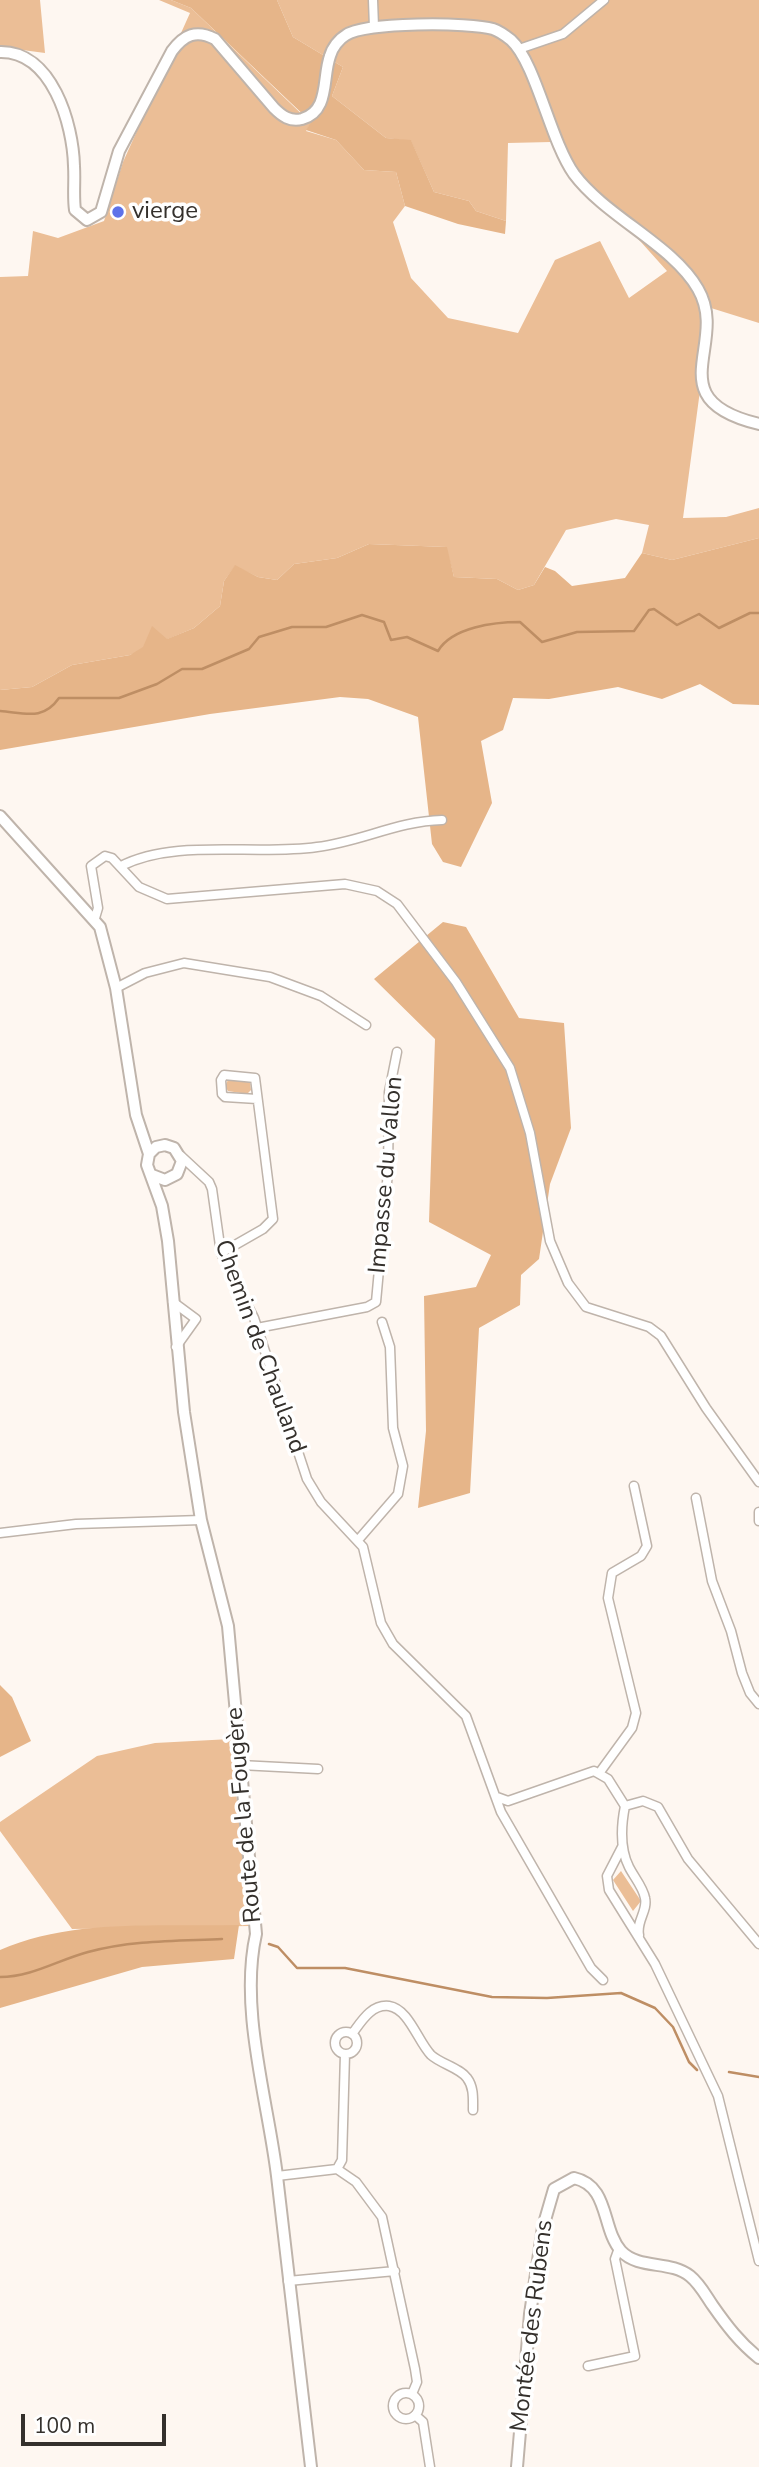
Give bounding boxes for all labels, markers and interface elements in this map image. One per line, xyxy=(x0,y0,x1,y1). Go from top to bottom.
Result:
place label: vierge xyxy=(132,198,198,226)
marker: vierge xyxy=(110,204,126,220)
street label: Impasse du Vallon xyxy=(364,1075,410,1275)
street label: Chemin de Chauland xyxy=(207,1236,311,1458)
street label: Route de la Fougère xyxy=(221,1706,269,1924)
street label: Montée des Rubens xyxy=(506,2218,560,2434)
scale bar xyxy=(24,2400,170,2444)
text: 100 m xyxy=(34,2412,95,2440)

